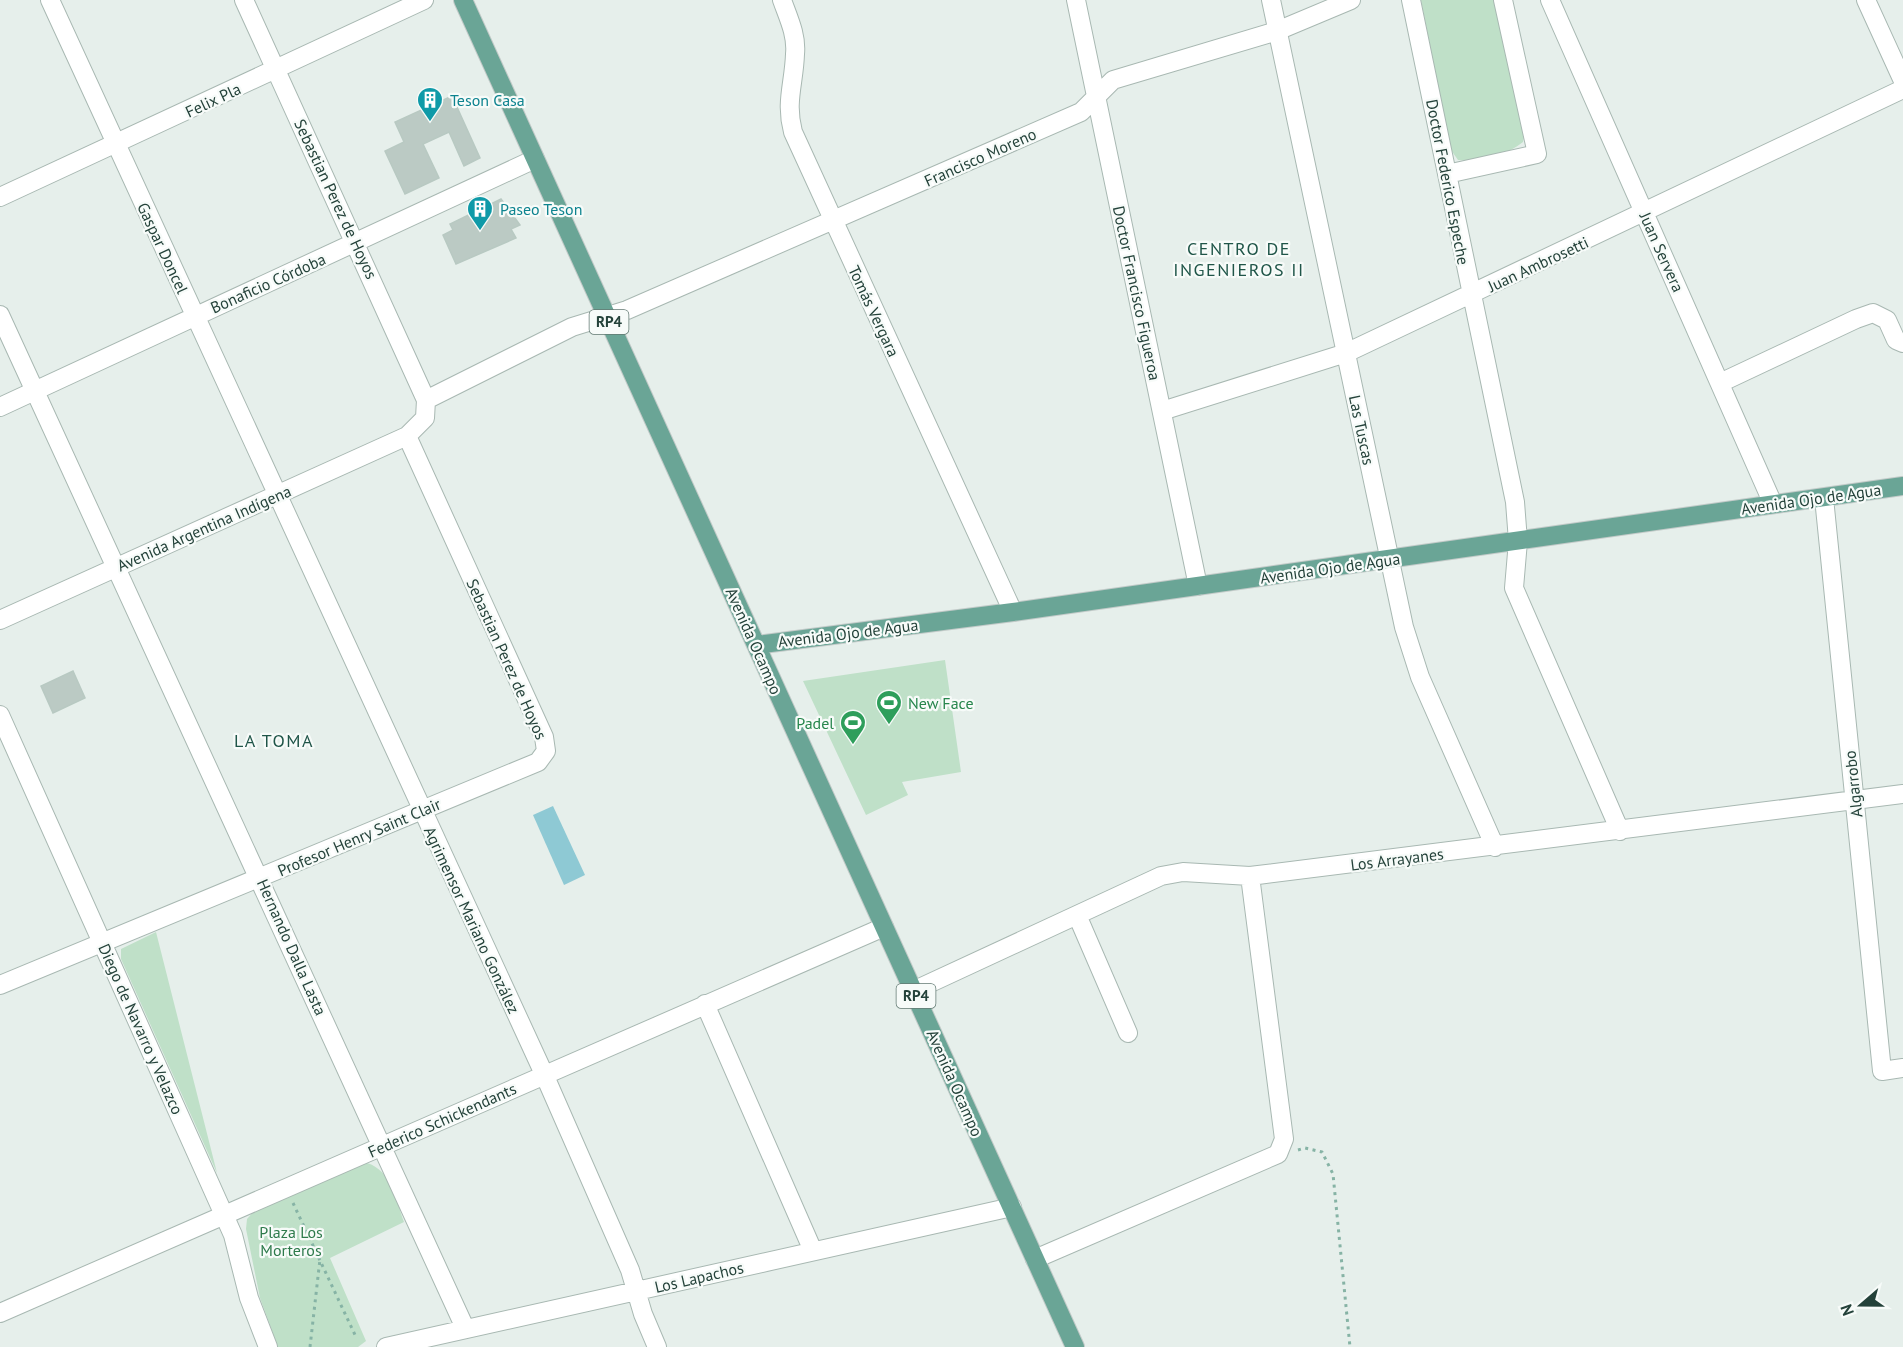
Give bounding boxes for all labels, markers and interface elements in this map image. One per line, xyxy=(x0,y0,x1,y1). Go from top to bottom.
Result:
street label: Felix Pla xyxy=(182,78,244,122)
building icon: Teson Casa xyxy=(415,85,445,123)
place label: Teson Casa xyxy=(450,90,525,110)
street label: Doctor Federico Espeche xyxy=(1422,97,1474,267)
street label: Sebastian Perez de Hoyos xyxy=(290,116,382,282)
street label: Francisco Moreno xyxy=(921,123,1039,191)
building icon: Paseo Teson xyxy=(465,194,495,232)
street label: Gaspar Doncel xyxy=(133,199,193,297)
place label: Paseo Teson xyxy=(500,199,582,219)
street label: Doctor Francisco Figueroa xyxy=(1109,204,1165,382)
street label: Juan Servera xyxy=(1635,208,1688,295)
street label: Juan Ambrosetti xyxy=(1484,232,1592,296)
district label: CENTRO DE INGENIEROS II xyxy=(1173,237,1305,281)
street label: Bonaficio Córdoba xyxy=(207,249,329,317)
street label: Tomás Vergara xyxy=(844,262,904,360)
road number: RP4 xyxy=(590,310,628,334)
street label: Las Tuscas xyxy=(1345,393,1379,467)
street label: Avenida Ojo de Agua xyxy=(1740,479,1882,519)
street label: Avenida Argentina Indígena xyxy=(114,481,294,575)
street label: Avenida Ojo de Agua xyxy=(1259,548,1401,588)
street label: Sebastian Perez de Hoyos xyxy=(462,575,552,743)
street label: Avenida Ocampo xyxy=(722,585,786,697)
street label: Avenida Ojo de Agua xyxy=(777,614,919,652)
sports icon: New Face xyxy=(874,688,904,726)
place label: New Face xyxy=(908,693,974,713)
sports icon: Padel xyxy=(838,708,868,746)
place label: Padel xyxy=(796,713,834,733)
district label: LA TOMA xyxy=(234,729,314,752)
street label: Algarrobo xyxy=(1840,750,1866,818)
street label: Profesor Henry Saint Clair xyxy=(274,793,444,880)
street label: Agrimensor Mariano González xyxy=(420,823,524,1017)
street label: Los Arrayanes xyxy=(1349,843,1445,875)
street label: Hernando Dalla Lasta xyxy=(253,876,331,1018)
street label: Diego de Navarro y Velazco xyxy=(94,940,188,1118)
road number: RP4 xyxy=(896,984,936,1008)
street label: Avenida Ocampo xyxy=(923,1027,987,1139)
street label: Federico Schickendants xyxy=(365,1078,520,1162)
park label: Plaza Los Morteros xyxy=(259,1222,323,1260)
street label: Los Lapachos xyxy=(653,1257,746,1297)
north arrow xyxy=(1831,1275,1891,1335)
text: N xyxy=(1836,1302,1858,1318)

